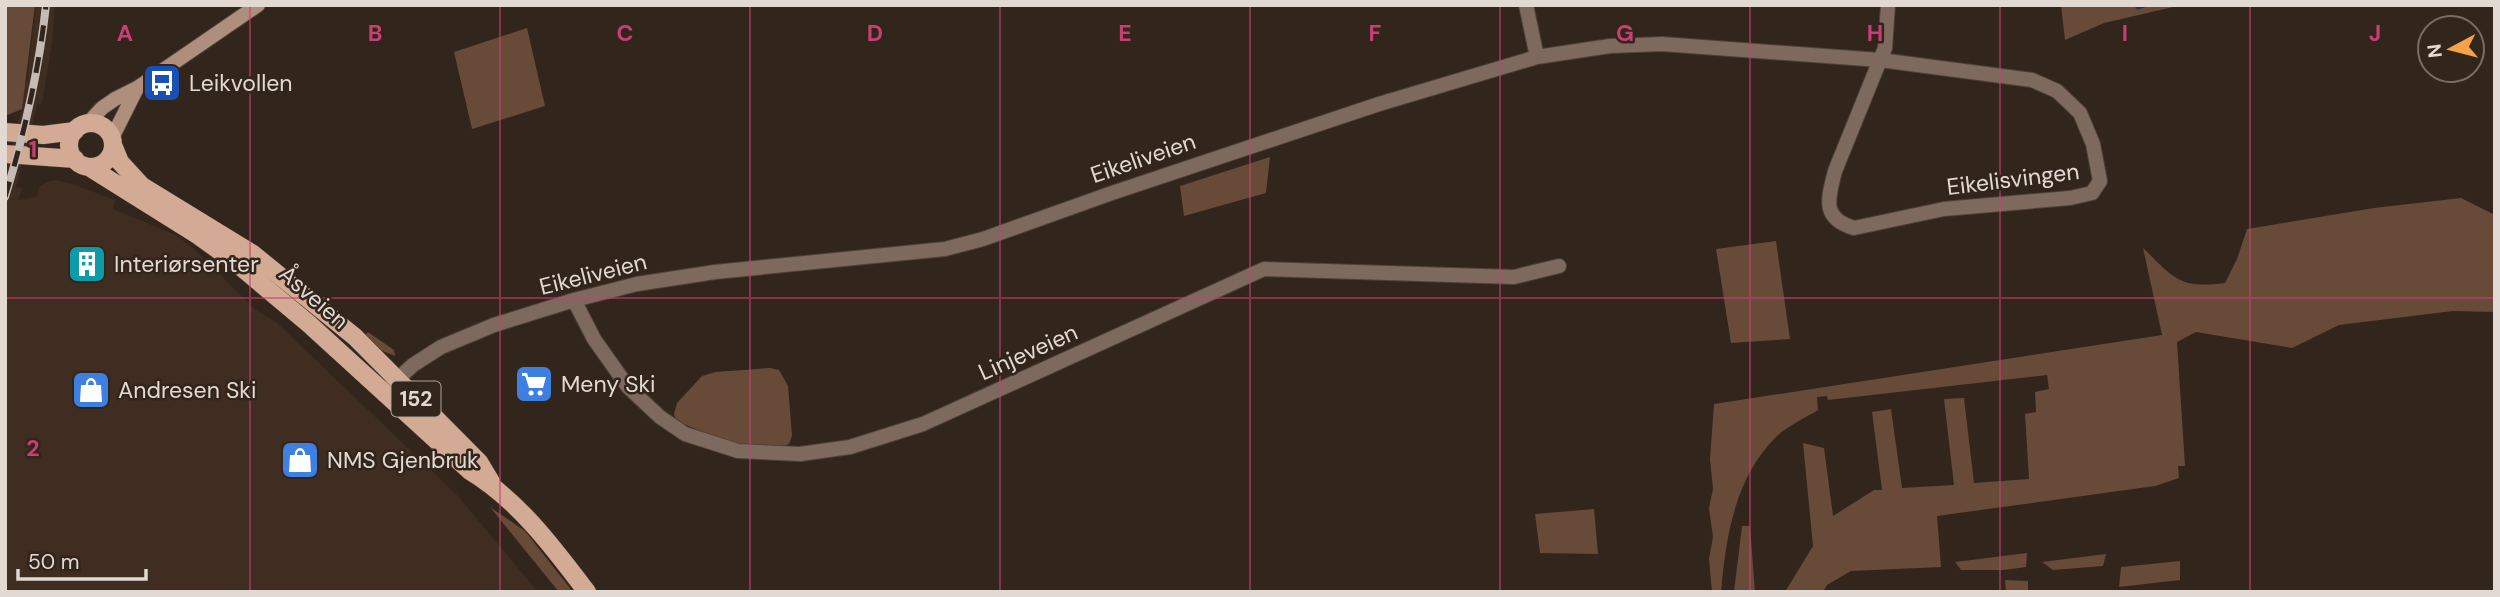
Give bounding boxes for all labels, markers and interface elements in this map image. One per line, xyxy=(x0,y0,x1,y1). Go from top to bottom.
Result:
north arrow xyxy=(2416,14,2486,84)
text: A xyxy=(117,18,133,48)
text: B xyxy=(368,18,382,48)
text: C xyxy=(617,18,633,48)
text: D xyxy=(867,18,883,48)
text: E xyxy=(1118,18,1132,48)
text: F xyxy=(1369,18,1382,48)
text: G xyxy=(1616,18,1634,48)
text: H xyxy=(1867,18,1883,48)
text: I xyxy=(2122,18,2128,48)
text: J xyxy=(2369,18,2381,48)
text: N xyxy=(2421,43,2448,59)
bus stop icon: Leikvollen xyxy=(141,62,183,104)
place label: Leikvollen xyxy=(189,68,293,98)
street label: Eikeliveien xyxy=(1086,126,1200,190)
text: 1 xyxy=(29,134,37,164)
street label: Eikelisvingen xyxy=(1945,156,2081,202)
building icon: Interiørsenter xyxy=(66,243,108,285)
street label: Eikeliveien xyxy=(536,246,650,302)
place label: Interiørsenter xyxy=(114,249,259,279)
street label: Åsveien xyxy=(273,259,355,335)
street label: Linjeveien xyxy=(974,317,1082,387)
supermarket icon: Meny Ski xyxy=(513,363,555,405)
shop icon: Andresen Ski xyxy=(70,369,112,411)
place label: Meny Ski xyxy=(561,369,656,399)
place label: Andresen Ski xyxy=(118,375,256,405)
road number: 152 xyxy=(392,382,440,416)
text: 2 xyxy=(26,433,40,463)
shop icon: NMS Gjenbruk xyxy=(279,439,321,481)
place label: NMS Gjenbruk xyxy=(327,445,479,475)
scale bar xyxy=(18,538,145,582)
text: 50 m xyxy=(28,548,79,576)

